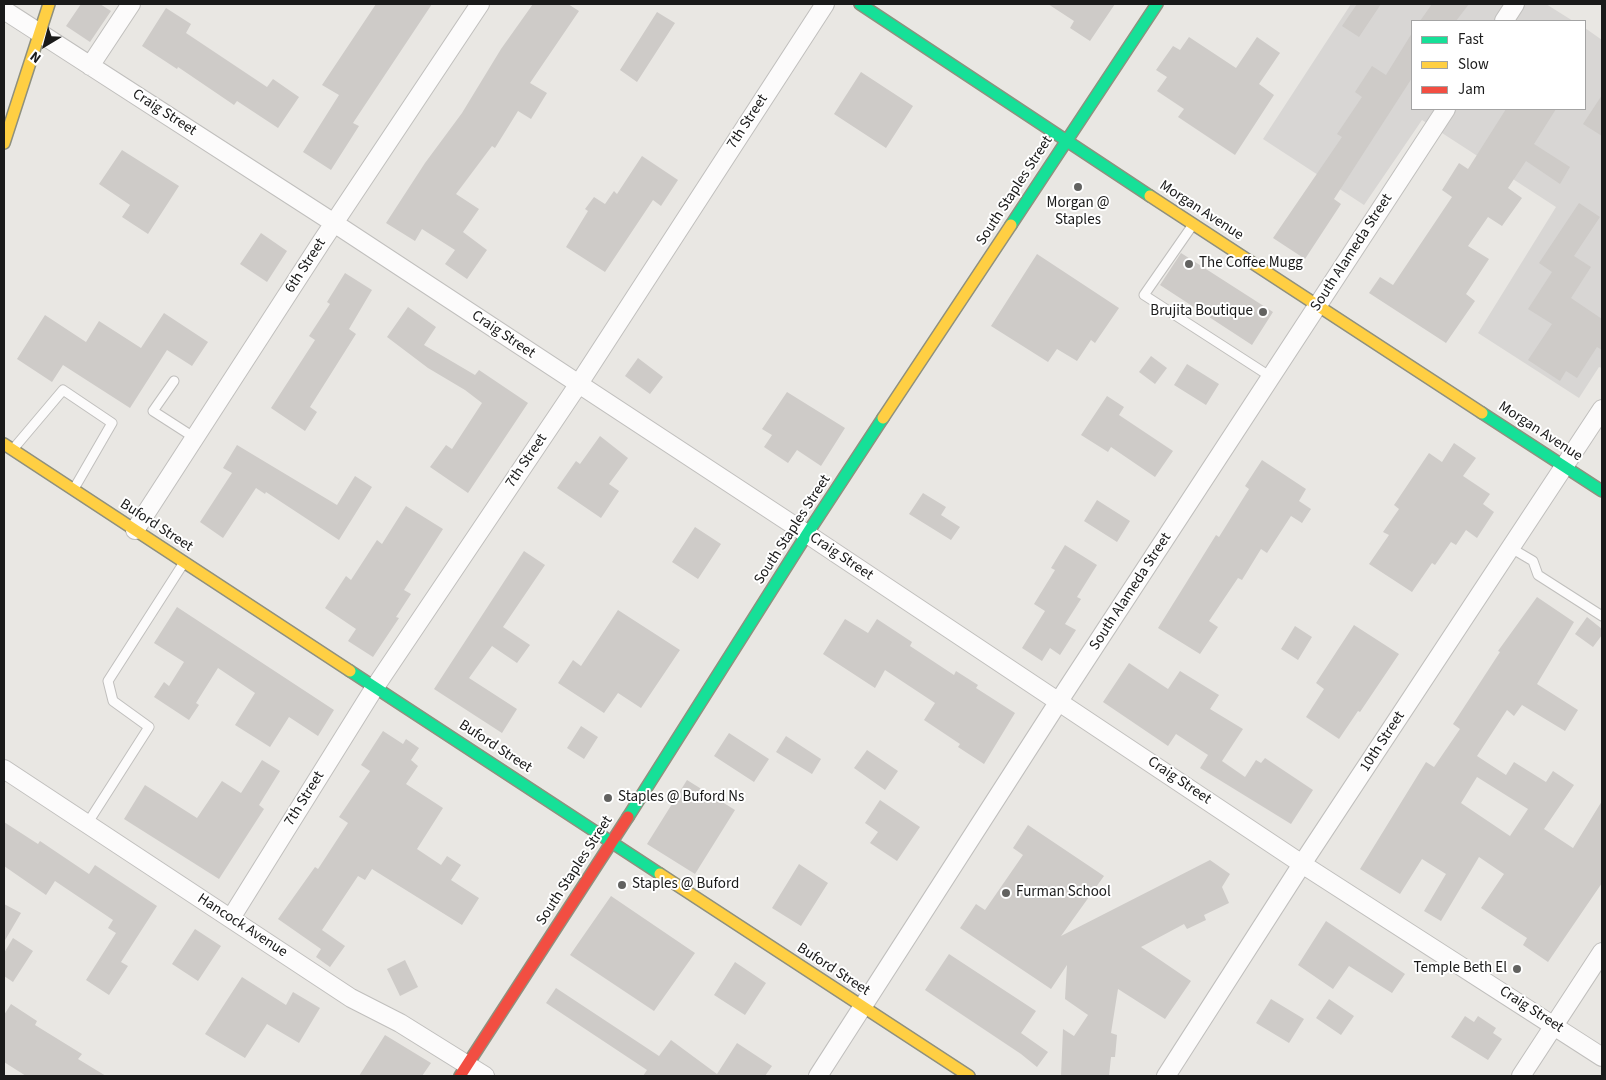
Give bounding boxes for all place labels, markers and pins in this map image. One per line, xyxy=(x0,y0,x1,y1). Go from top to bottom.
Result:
marker: Morgan @ Staples xyxy=(1072,181,1084,193)
place label: Morgan @ Staples xyxy=(1047,195,1109,230)
place label: The Coffee Mugg xyxy=(1199,255,1303,273)
marker: The Coffee Mugg xyxy=(1183,258,1195,270)
place label: Brujita Boutique xyxy=(1150,303,1253,321)
marker: Brujita Boutique xyxy=(1257,306,1269,318)
place label: Staples @ Buford Ns xyxy=(618,789,744,807)
marker: Staples @ Buford Ns xyxy=(602,792,614,804)
place label: Staples @ Buford xyxy=(632,876,739,894)
marker: Staples @ Buford xyxy=(616,879,628,891)
place label: Furman School xyxy=(1016,884,1111,902)
marker: Furman School xyxy=(1000,887,1012,899)
place label: Temple Beth El xyxy=(1413,960,1507,978)
marker: Temple Beth El xyxy=(1511,963,1523,975)

